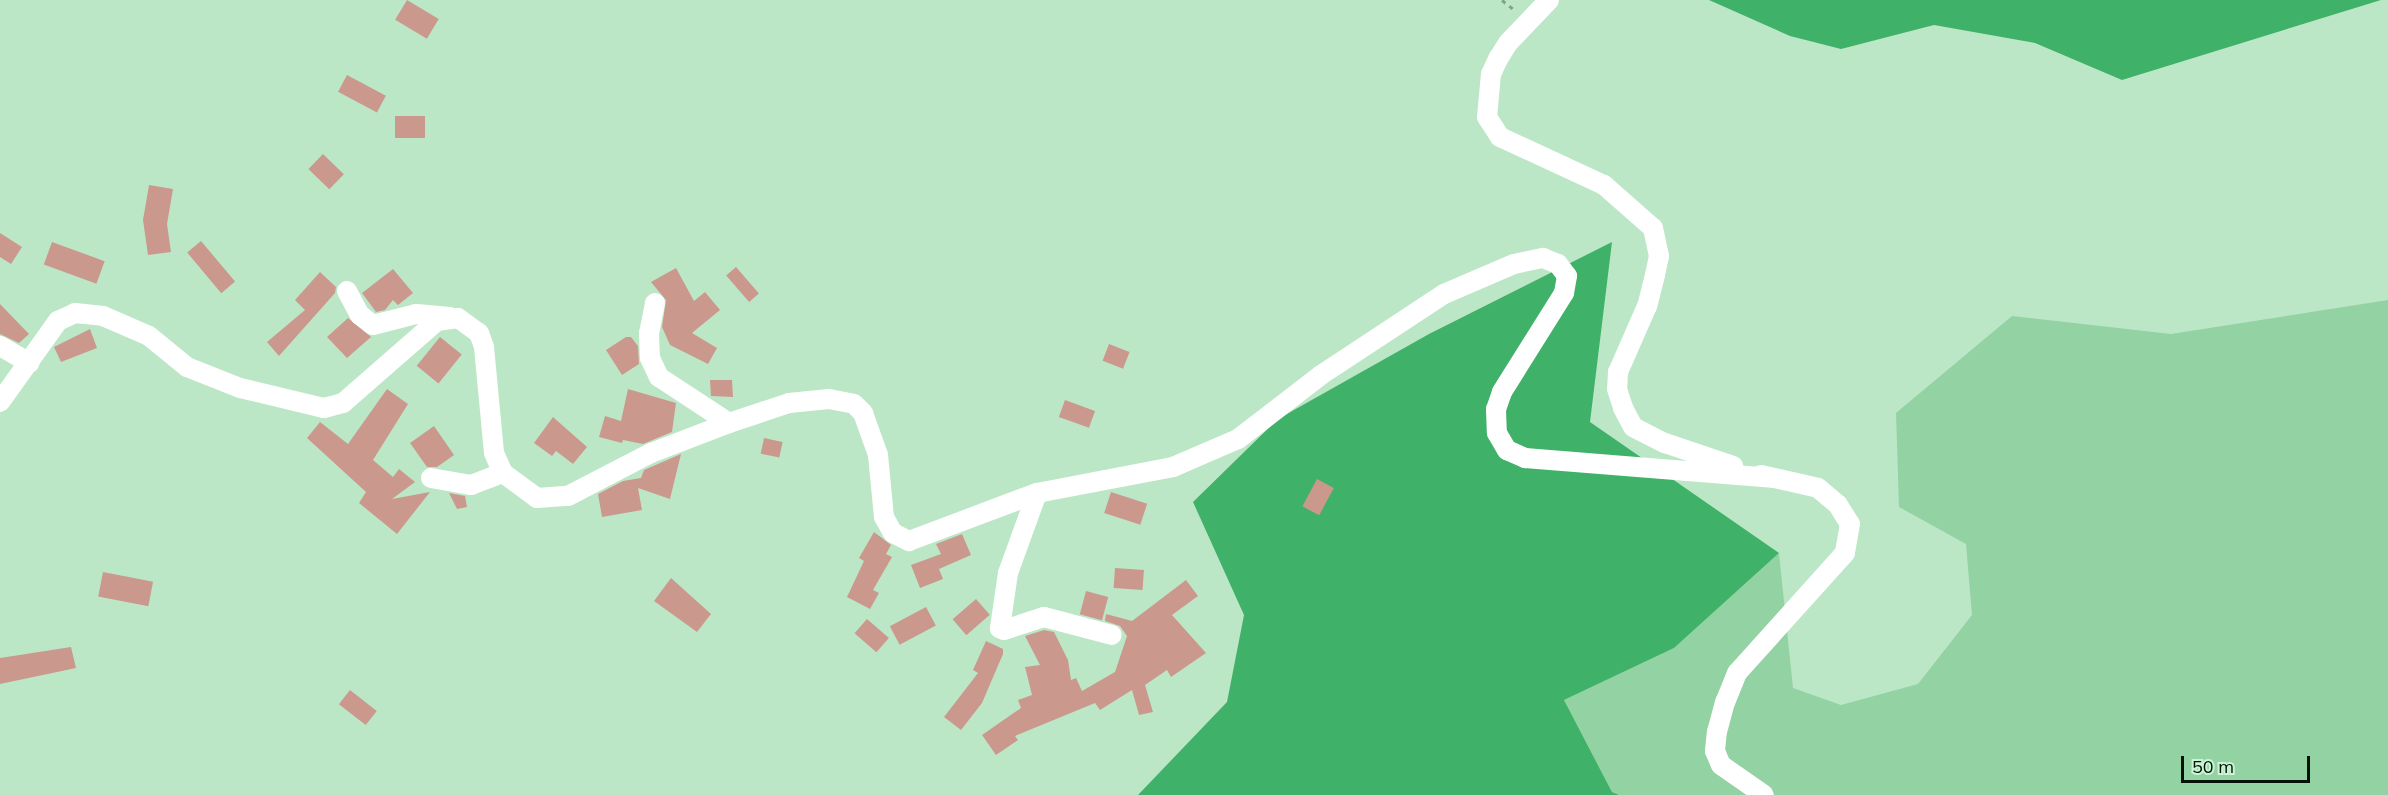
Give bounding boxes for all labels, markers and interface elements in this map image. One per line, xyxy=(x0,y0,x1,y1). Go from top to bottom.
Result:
scale bar xyxy=(2184,744,2313,782)
text: 50 m xyxy=(2192,755,2234,778)

